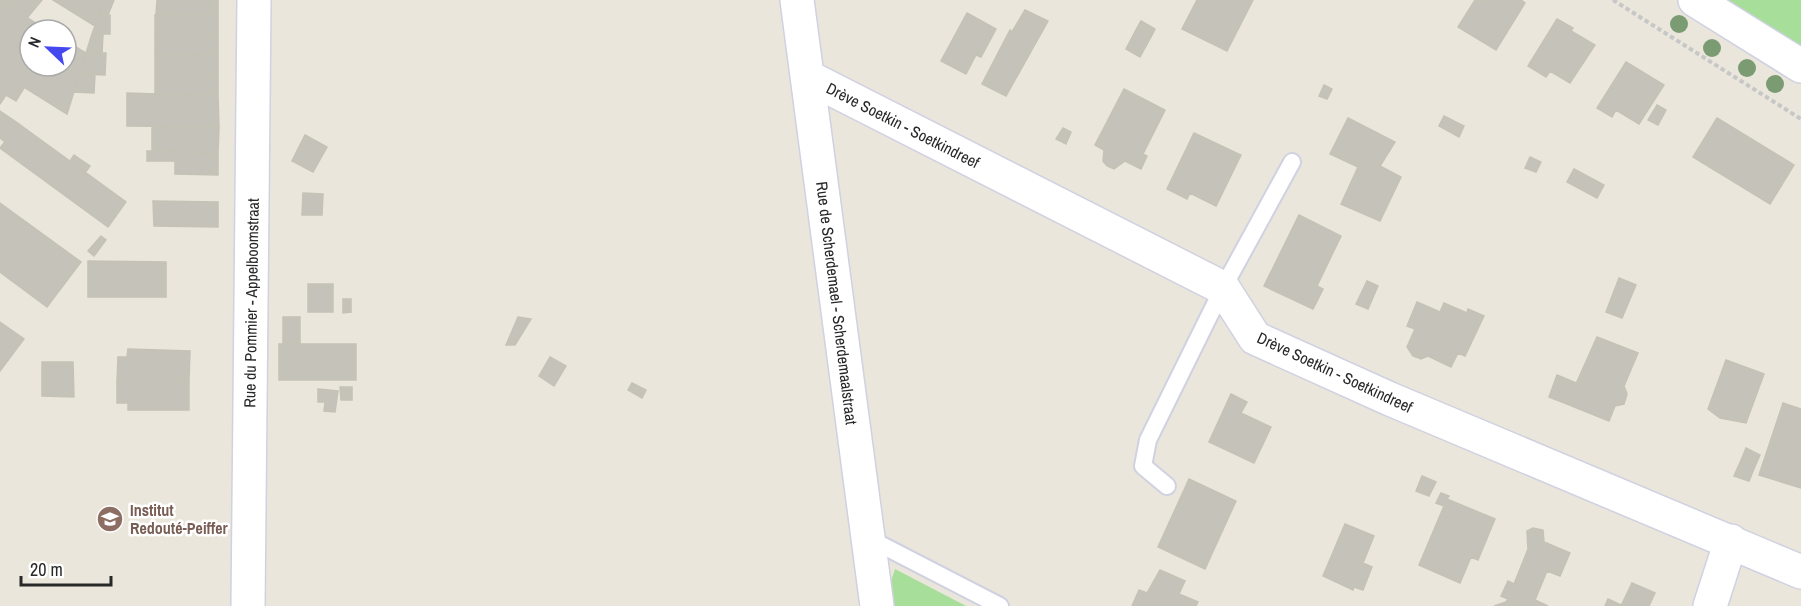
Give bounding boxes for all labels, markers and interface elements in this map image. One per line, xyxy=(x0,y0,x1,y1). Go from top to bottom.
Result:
north arrow xyxy=(18,18,78,78)
text: N xyxy=(22,33,46,51)
street label: Drève Soetkin - Soetkindreef xyxy=(823,77,984,173)
street label: Rue de Scherdemael - Scherdemaalstraat xyxy=(811,180,863,426)
street label: Rue du Pommier - Appelboomstraat xyxy=(238,198,264,408)
street label: Drève Soetkin - Soetkindreef xyxy=(1254,326,1417,418)
place label: Institut Redouté-Peiffer xyxy=(130,499,229,539)
school or university icon: Institut Redouté-Peiffer xyxy=(95,504,125,534)
scale bar xyxy=(21,549,111,587)
text: 20 m xyxy=(30,557,63,582)

